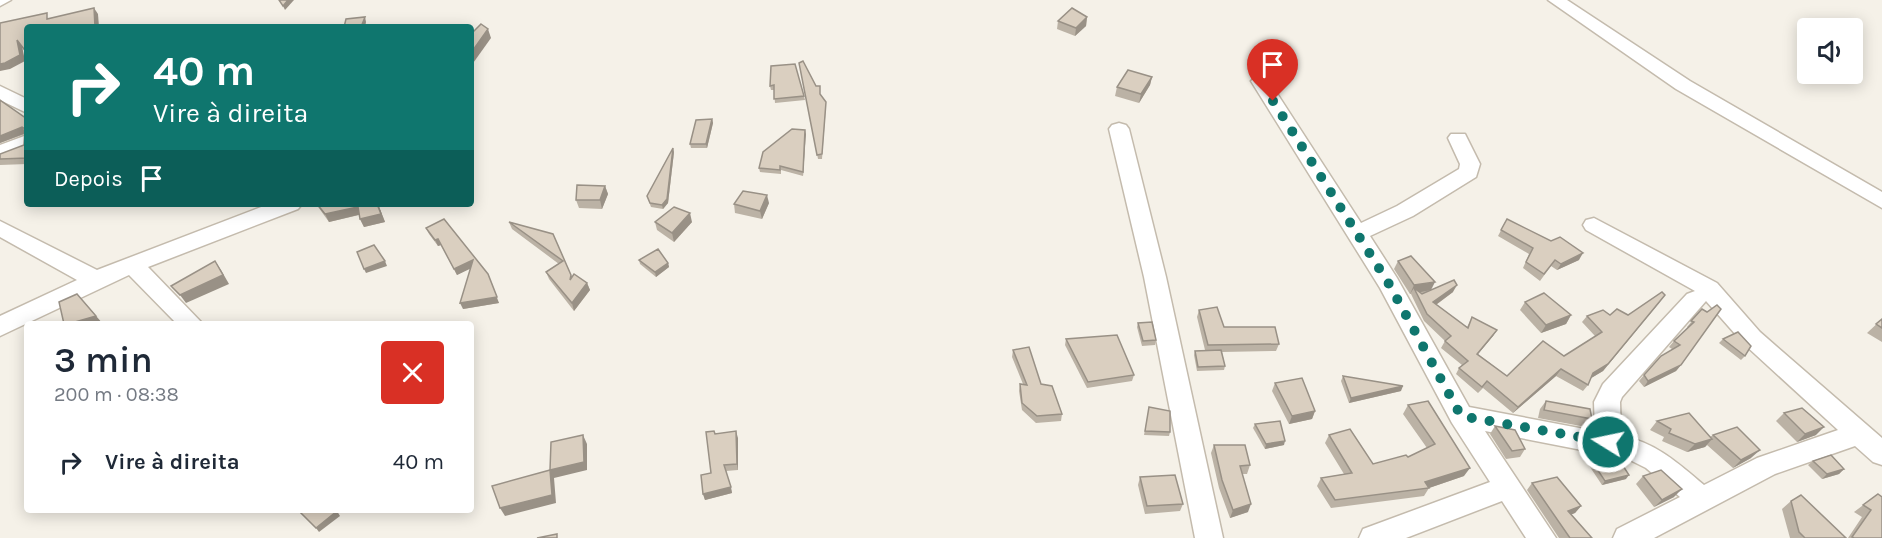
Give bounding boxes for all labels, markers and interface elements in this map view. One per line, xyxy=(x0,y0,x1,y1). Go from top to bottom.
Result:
map controls xyxy=(1797,18,1863,84)
button: sound xyxy=(1797,18,1863,84)
pin xyxy=(1247,39,1298,101)
text: 40 m xyxy=(153,46,255,96)
icon: right xyxy=(54,48,132,126)
icon: arrive xyxy=(1256,48,1289,81)
text: Vire à direita xyxy=(153,97,308,129)
icon: arrive xyxy=(135,162,168,195)
text: Depois xyxy=(54,166,123,192)
text: 3 min xyxy=(54,339,153,381)
button: close xyxy=(381,341,444,404)
text: 200 m · 08:38 xyxy=(54,383,179,406)
position arrow xyxy=(1576,410,1640,474)
icon: right xyxy=(54,446,87,479)
text: Vire à direita xyxy=(105,449,240,475)
text: 40 m xyxy=(393,449,444,475)

